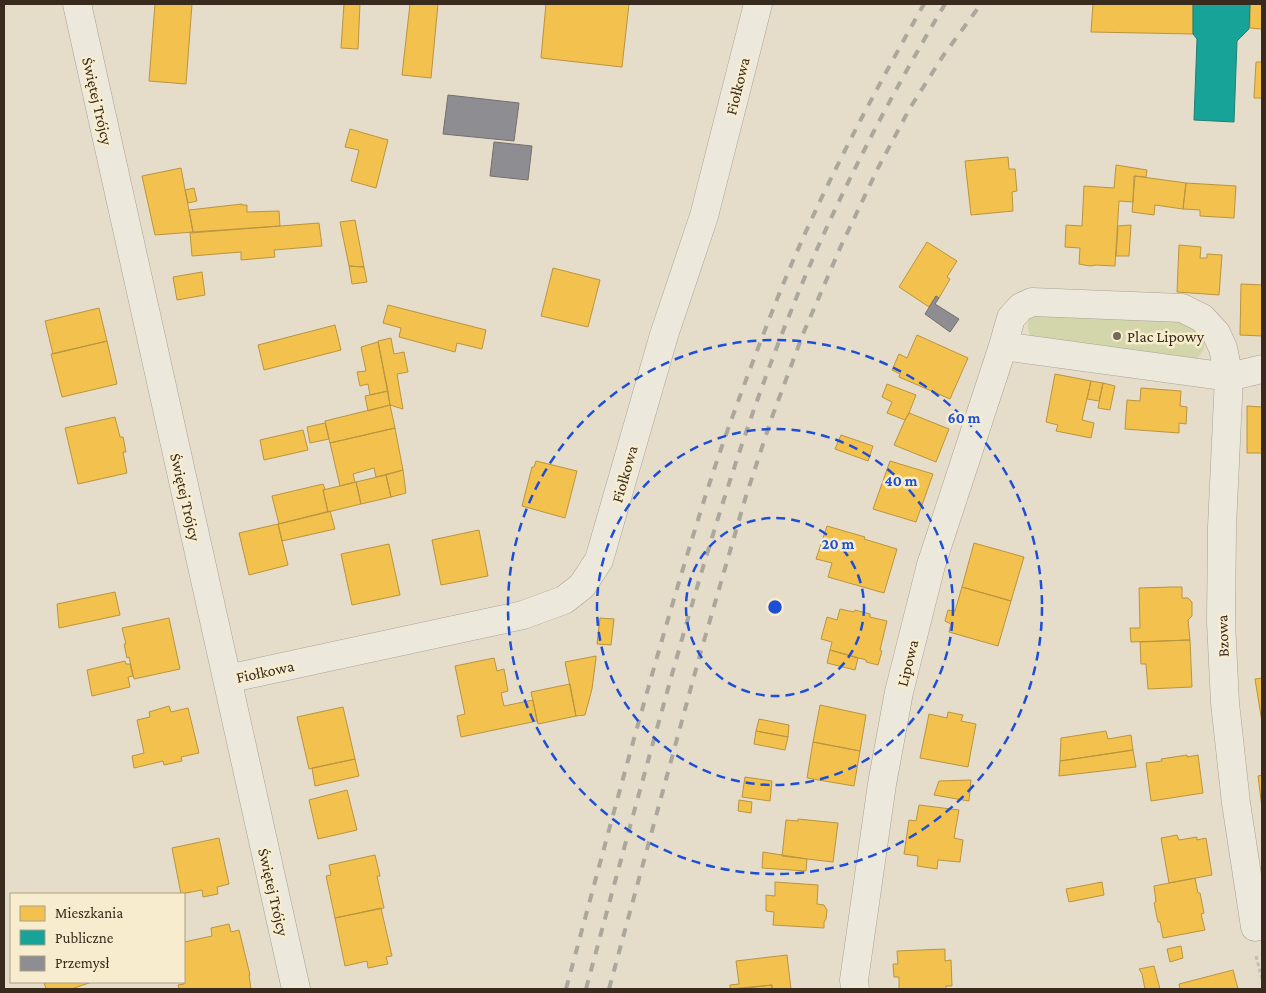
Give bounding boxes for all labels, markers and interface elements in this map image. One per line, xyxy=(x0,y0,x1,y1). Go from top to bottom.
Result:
street label: Fiołkowa xyxy=(722,55,753,117)
street label: Świętej Trójcy xyxy=(78,56,116,147)
place label: Plac Lipowy xyxy=(1127,328,1205,346)
marker: Plac Lipowy xyxy=(1111,330,1123,342)
text: 60 m xyxy=(948,410,981,426)
street label: Fiołkowa xyxy=(608,443,641,505)
street label: Świętej Trójcy xyxy=(166,452,204,543)
text: 40 m xyxy=(885,473,918,489)
text: 20 m xyxy=(822,536,854,552)
centre of rings xyxy=(766,598,784,616)
street label: Bzowa xyxy=(1213,614,1232,658)
street label: Lipowa xyxy=(893,637,923,688)
street label: Fiołkowa xyxy=(235,657,296,686)
street label: Świętej Trójcy xyxy=(254,847,292,938)
legend xyxy=(10,893,185,983)
text: Mieszkania xyxy=(55,905,123,921)
text: Publiczne xyxy=(55,930,114,946)
text: Przemysł xyxy=(55,955,109,972)

